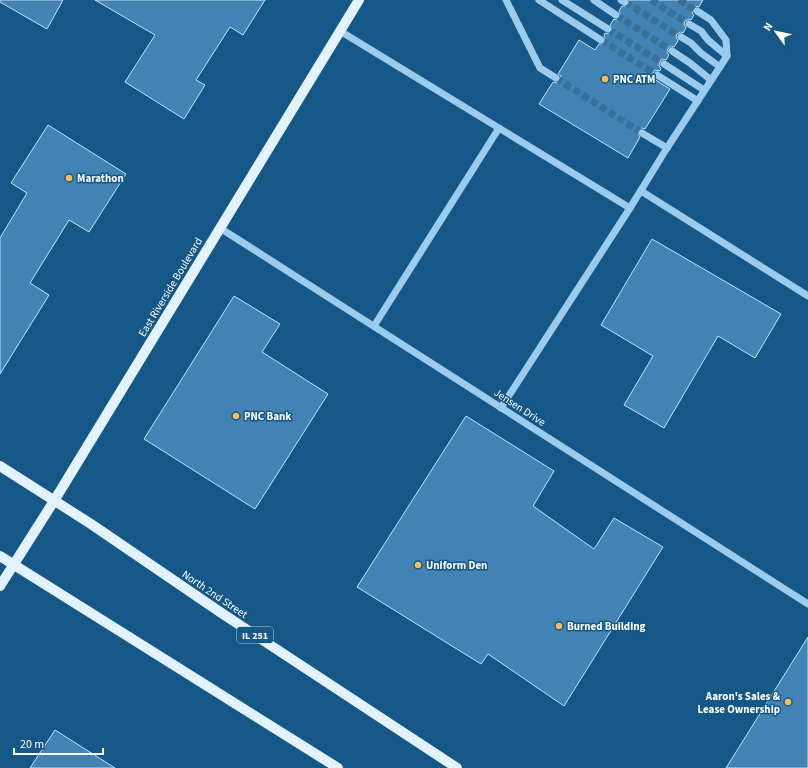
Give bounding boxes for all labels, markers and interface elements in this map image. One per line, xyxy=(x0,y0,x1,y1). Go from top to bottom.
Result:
north arrow xyxy=(756,12,796,52)
text: N xyxy=(760,20,776,34)
place label: PNC ATM xyxy=(613,72,655,87)
marker: PNC ATM xyxy=(600,74,610,84)
place label: Marathon xyxy=(77,171,124,186)
marker: Marathon xyxy=(64,173,74,183)
street label: East Riverside Boulevard xyxy=(135,235,206,340)
street label: Jensen Drive xyxy=(491,385,549,430)
place label: PNC Bank xyxy=(244,409,291,424)
marker: PNC Bank xyxy=(231,411,241,421)
place label: Uniform Den xyxy=(426,558,487,573)
marker: Uniform Den xyxy=(413,560,423,570)
street label: North 2nd Street xyxy=(179,567,251,622)
place label: Burned Building xyxy=(567,619,645,634)
marker: Burned Building xyxy=(554,621,564,631)
road number: IL 251 xyxy=(237,627,273,643)
place label: Aaron's Sales & Lease Ownership xyxy=(697,689,781,717)
marker: Aaron's Sales & Lease Ownership xyxy=(783,697,793,707)
scale bar xyxy=(14,730,103,756)
text: 20 m xyxy=(20,736,44,753)

